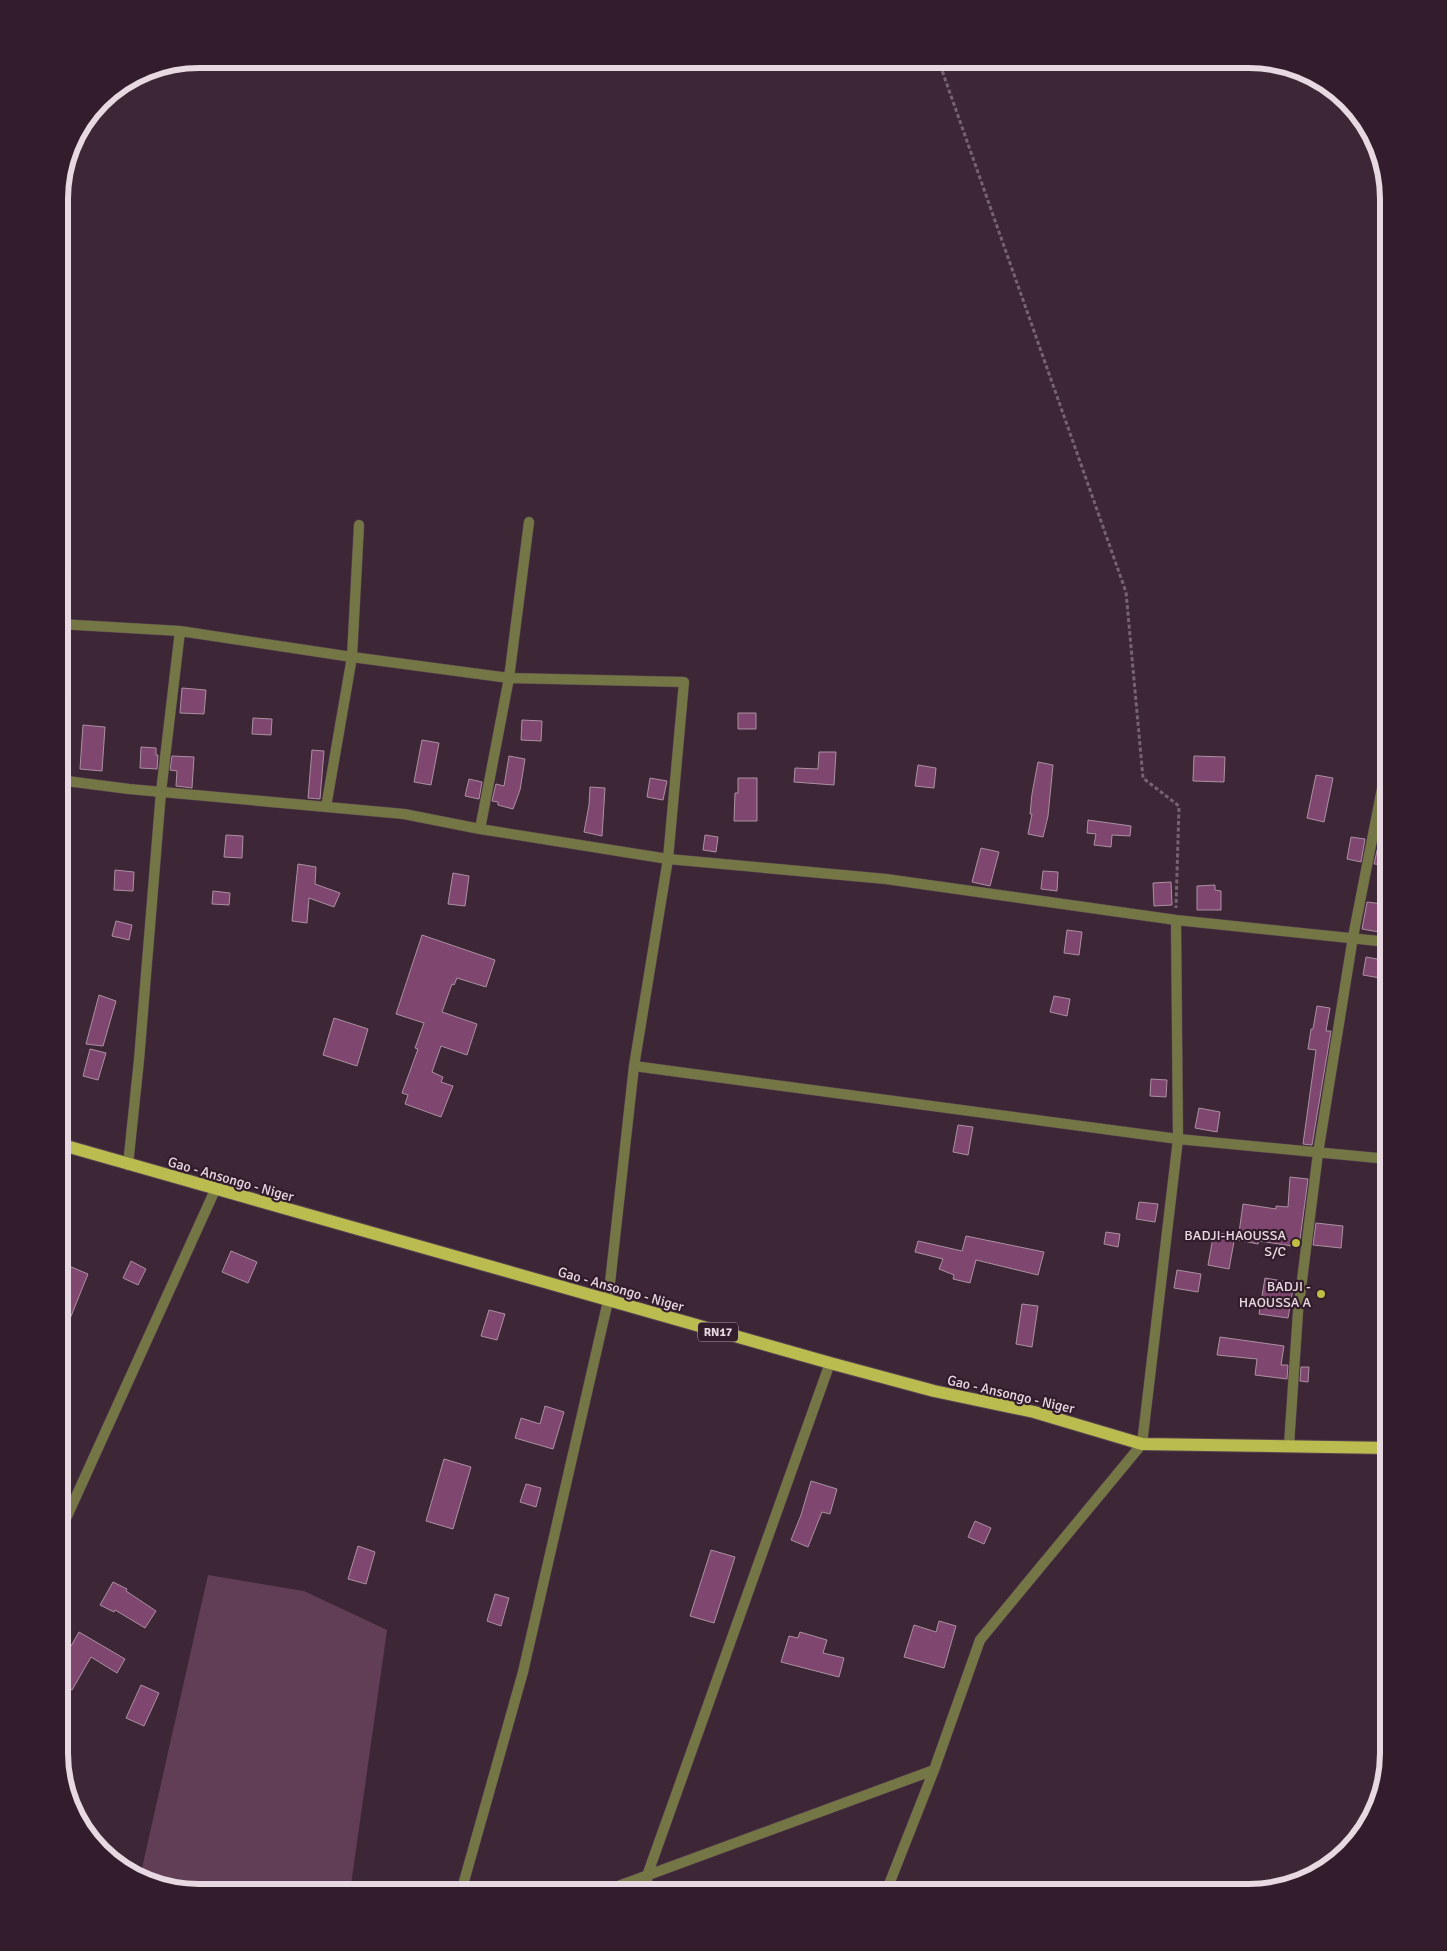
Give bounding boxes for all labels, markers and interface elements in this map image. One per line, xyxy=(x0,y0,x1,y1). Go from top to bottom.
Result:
street label: Gao - Ansongo - Niger xyxy=(166,1153,297,1206)
place label: BADJI-HAOUSSA S/C xyxy=(1184,1227,1286,1260)
marker: BADJI-HAOUSSA S/C xyxy=(1290,1237,1302,1249)
street label: Gao - Ansongo - Niger xyxy=(556,1263,687,1316)
place label: BADJI - HAOUSSA A xyxy=(1239,1278,1311,1311)
marker: BADJI - HAOUSSA A xyxy=(1315,1288,1327,1300)
road number: RN17 xyxy=(698,1322,738,1341)
street label: Gao - Ansongo - Niger xyxy=(946,1372,1077,1418)

